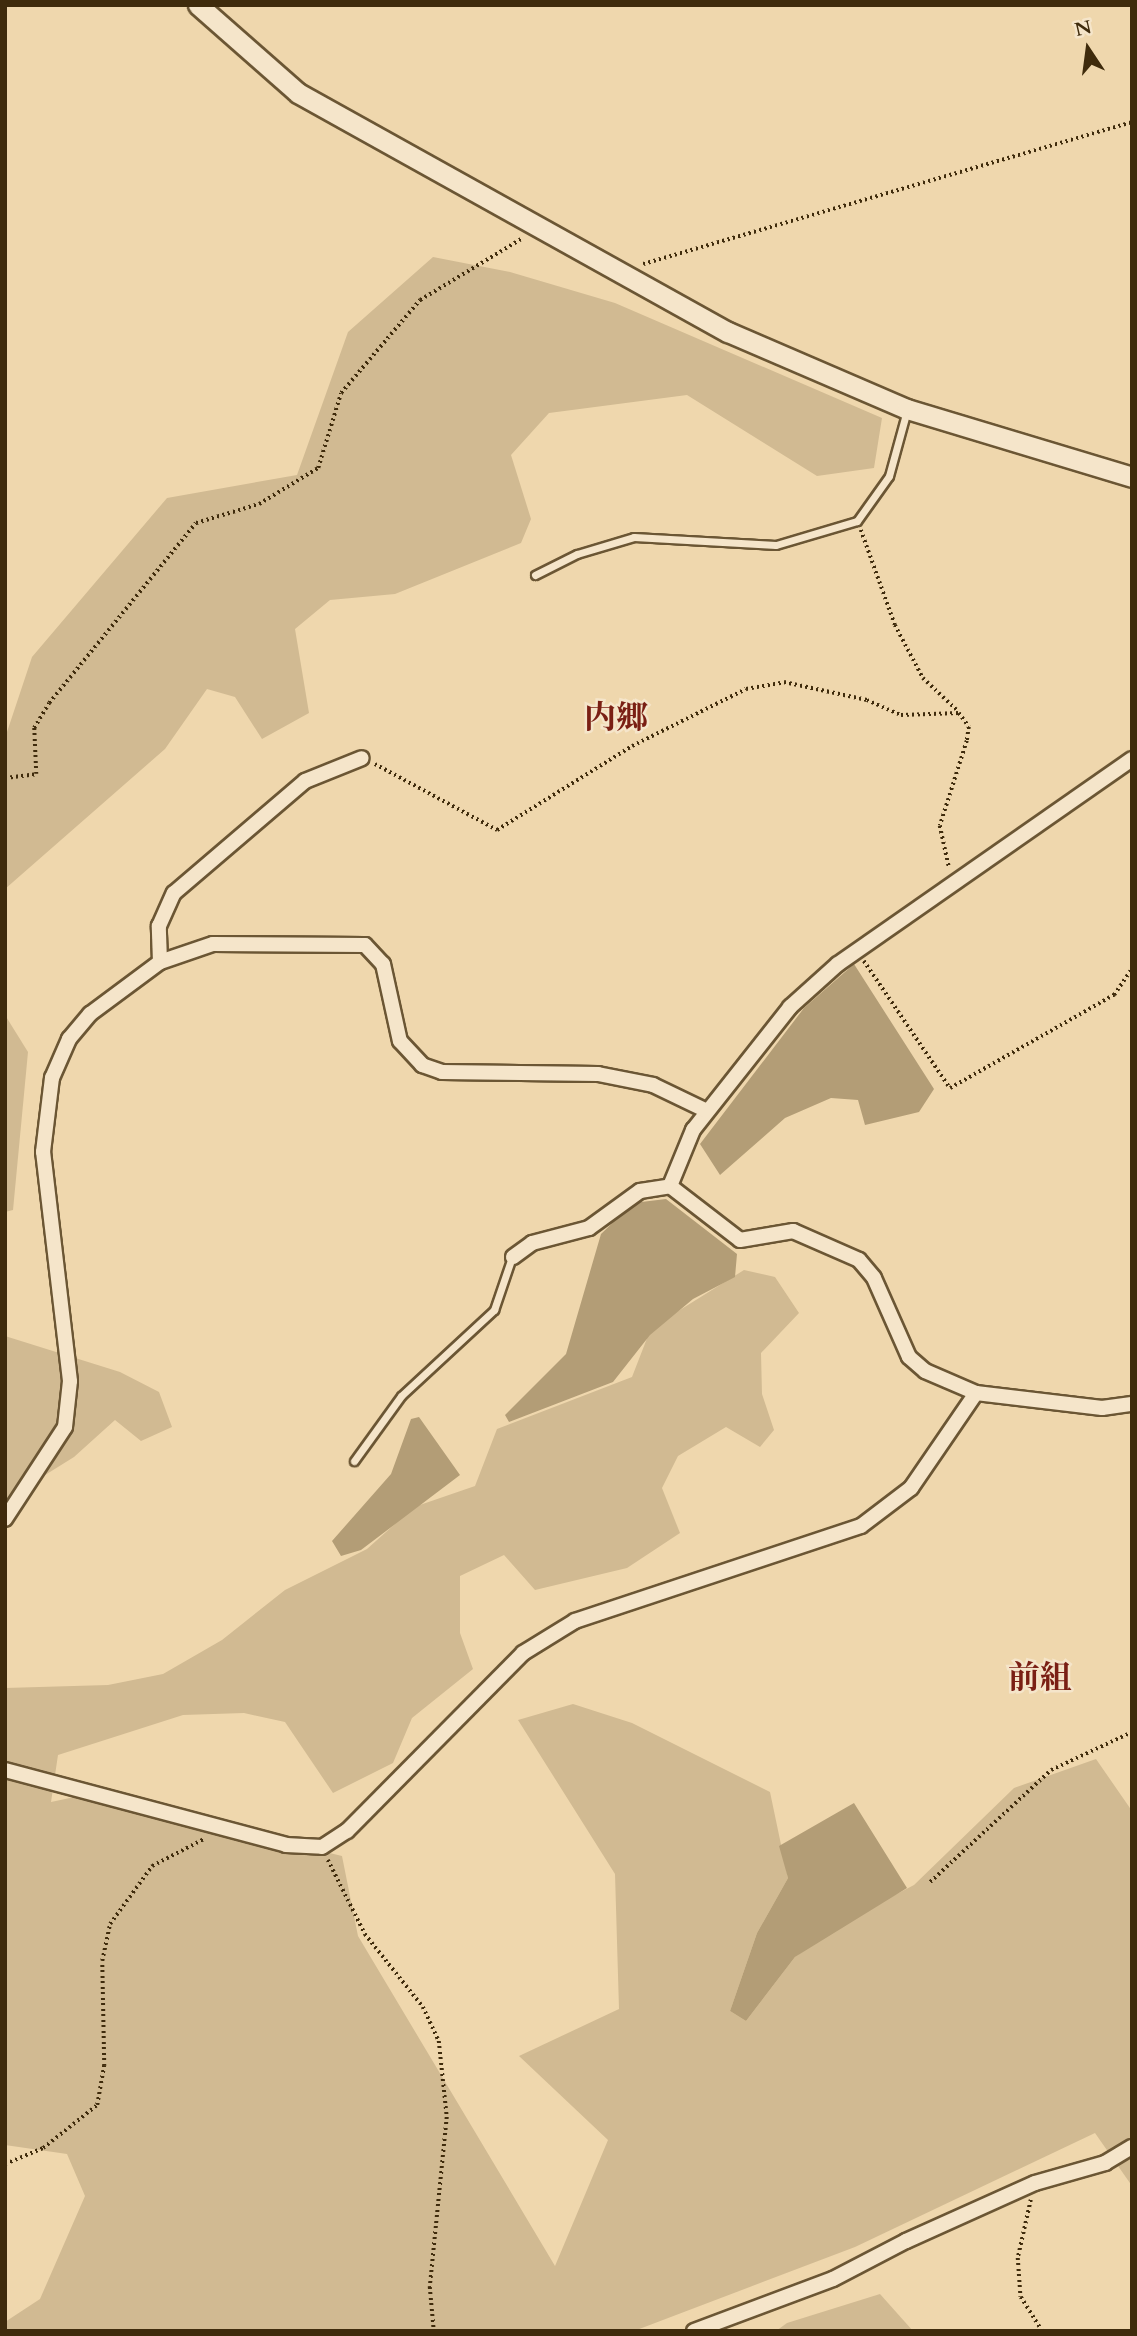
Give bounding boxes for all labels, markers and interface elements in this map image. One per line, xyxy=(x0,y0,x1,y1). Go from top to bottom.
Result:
north arrow xyxy=(1053,14,1123,84)
text: N xyxy=(1072,14,1094,43)
district label: 内郷 xyxy=(584,699,648,737)
district label: 前組 xyxy=(1008,1659,1072,1697)

